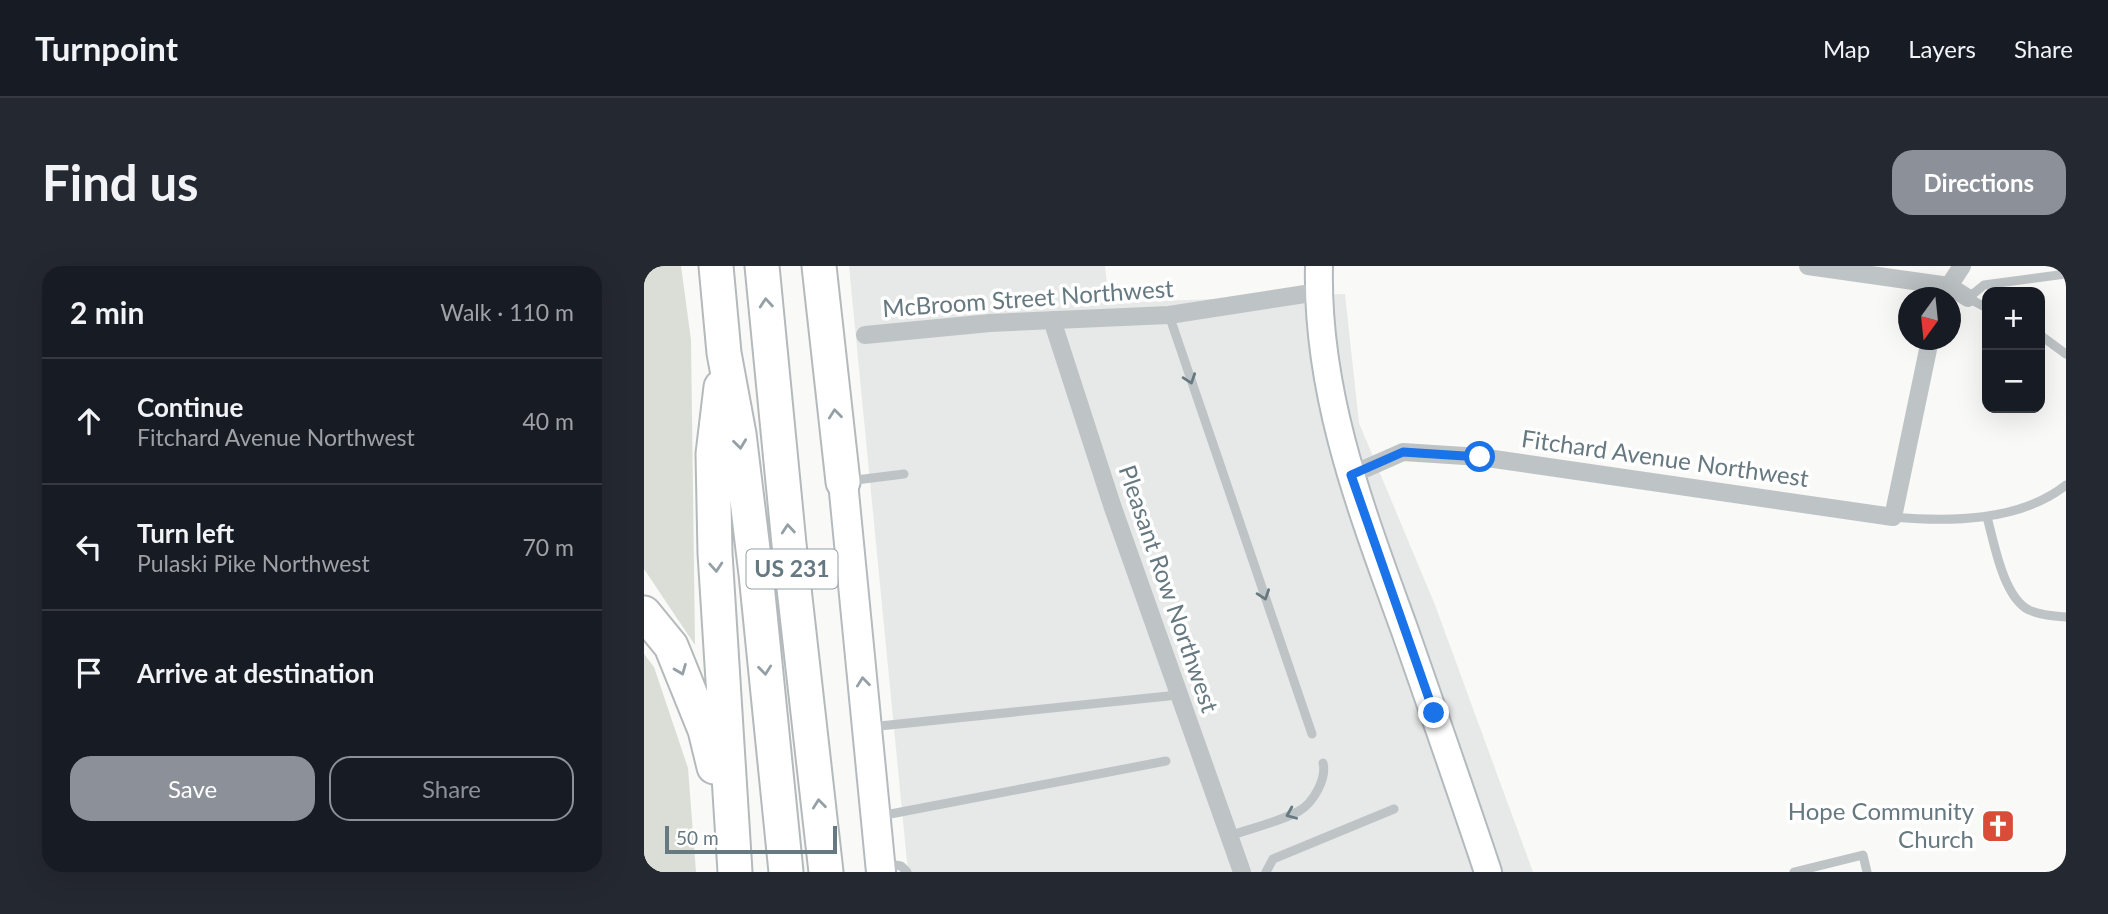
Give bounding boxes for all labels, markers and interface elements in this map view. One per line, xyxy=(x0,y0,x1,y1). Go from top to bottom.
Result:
text: Turnpoint xyxy=(35,28,178,68)
text: Map xyxy=(1823,34,1870,63)
text: Layers xyxy=(1908,34,1976,63)
text: Share xyxy=(2014,34,2073,63)
button: Directions xyxy=(1892,150,2066,215)
text: Find us xyxy=(42,153,199,211)
street label: McBroom Street Northwest xyxy=(881,273,1175,322)
north arrow xyxy=(1898,287,1961,350)
map controls xyxy=(1982,287,2045,413)
button: + xyxy=(1982,287,2045,350)
text: 2 min xyxy=(70,294,144,330)
one-way arrow xyxy=(759,297,774,308)
text: Walk · 110 m xyxy=(440,298,574,326)
button: − xyxy=(1982,350,2045,413)
one-way arrow xyxy=(1182,373,1197,385)
text: Continue xyxy=(137,391,243,423)
icon: ahead xyxy=(70,402,108,440)
text: 40 m xyxy=(523,407,574,435)
one-way arrow xyxy=(828,408,843,420)
text: Fitchard Avenue Northwest xyxy=(137,423,415,451)
street label: Fitchard Avenue Northwest xyxy=(1520,423,1811,492)
one-way arrow xyxy=(733,438,748,450)
route start xyxy=(1464,441,1495,472)
street label: Pleasant Row Northwest xyxy=(1113,461,1226,716)
text: Turn left xyxy=(137,517,234,549)
one-way arrow xyxy=(780,524,795,535)
icon: left xyxy=(70,528,108,566)
text: 70 m xyxy=(523,533,574,561)
text: Pulaski Pike Northwest xyxy=(137,549,370,577)
road number: US 231 xyxy=(746,550,838,588)
one-way arrow xyxy=(708,562,723,573)
one-way arrow xyxy=(1256,588,1270,600)
icon: arrive xyxy=(70,654,108,692)
text: Arrive at destination xyxy=(137,657,374,689)
one-way arrow xyxy=(672,663,686,675)
one-way arrow xyxy=(758,664,773,676)
one-way arrow xyxy=(856,676,871,688)
route end xyxy=(1418,697,1449,728)
button: Save xyxy=(70,756,315,821)
button: Share xyxy=(329,756,574,821)
place label: Hope Community Church xyxy=(1788,796,1975,853)
one-way arrow xyxy=(812,798,827,809)
one-way arrow xyxy=(1285,805,1297,819)
church icon: Hope Community Church xyxy=(1979,807,2017,845)
scale bar xyxy=(665,823,836,855)
text: 50 m xyxy=(676,826,719,849)

